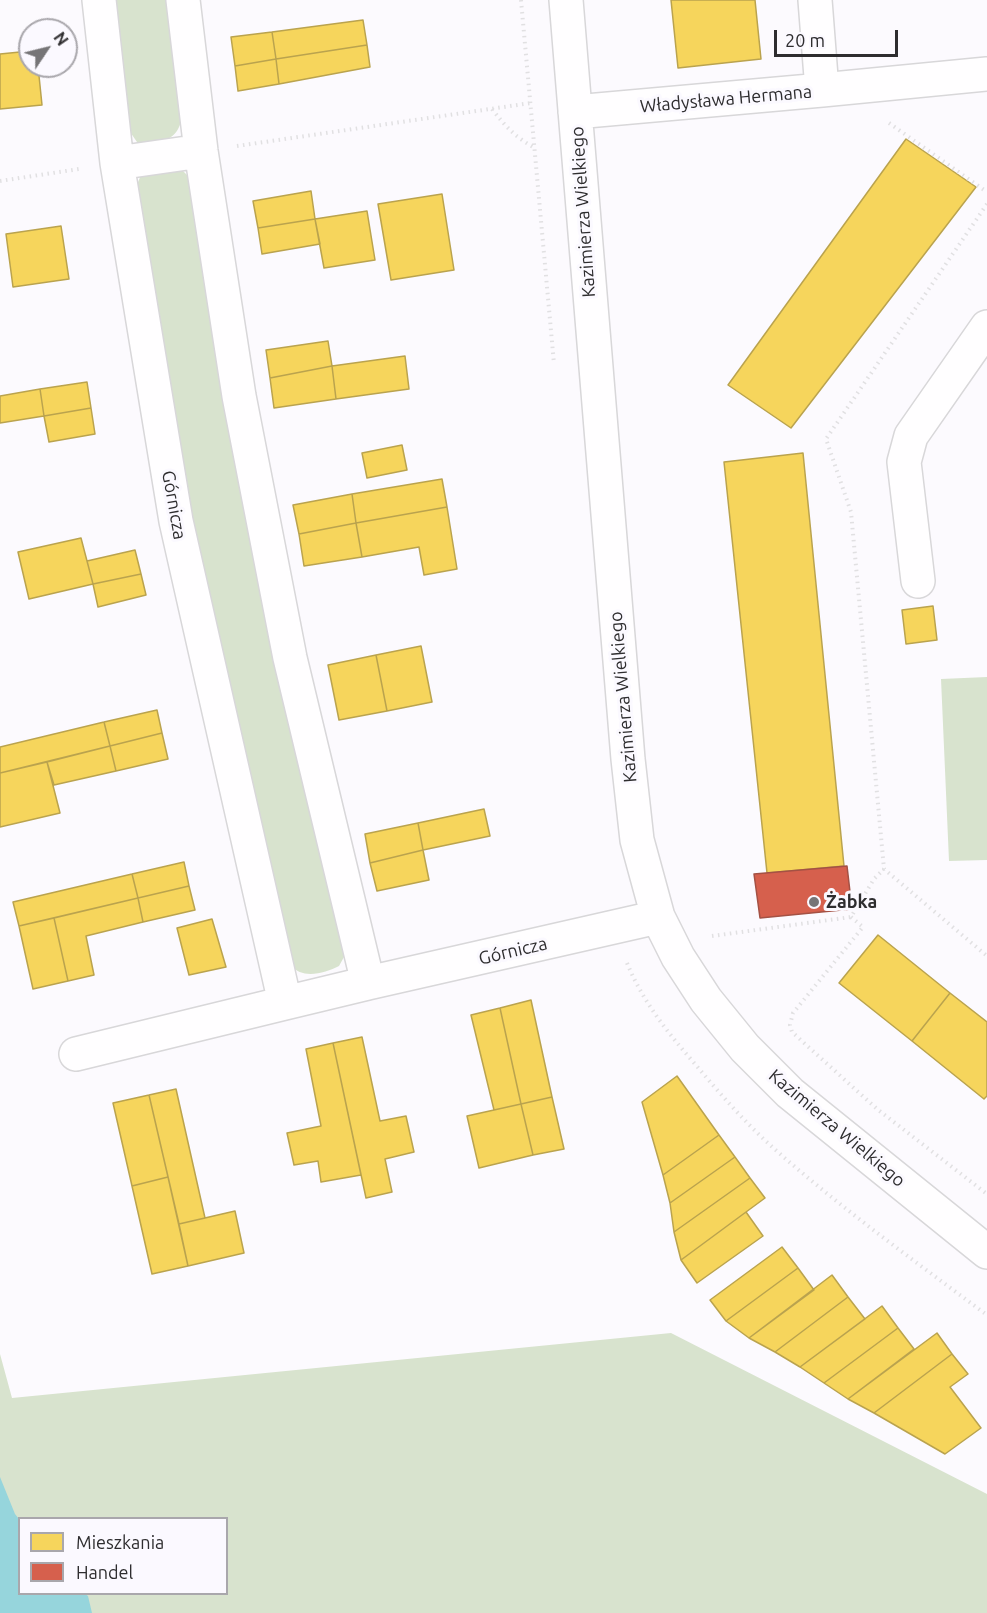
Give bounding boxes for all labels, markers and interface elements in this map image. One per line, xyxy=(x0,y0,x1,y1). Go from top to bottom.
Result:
north arrow xyxy=(18,18,78,78)
scale bar xyxy=(777,18,902,56)
text: N xyxy=(50,29,72,49)
text: 20 m xyxy=(785,30,825,50)
street label: Władysława Hermana xyxy=(639,81,813,117)
street label: Kazimierza Wielkiego xyxy=(566,126,600,298)
street label: Górnicza xyxy=(157,469,191,541)
street label: Kazimierza Wielkiego xyxy=(605,611,641,783)
place label: Żabka xyxy=(826,891,877,913)
marker: Żabka xyxy=(807,895,821,909)
street label: Górnicza xyxy=(477,933,549,969)
street label: Kazimierza Wielkiego xyxy=(764,1065,910,1191)
legend xyxy=(18,1517,228,1595)
text: Mieszkania xyxy=(76,1532,164,1552)
text: Handel xyxy=(76,1562,133,1582)

